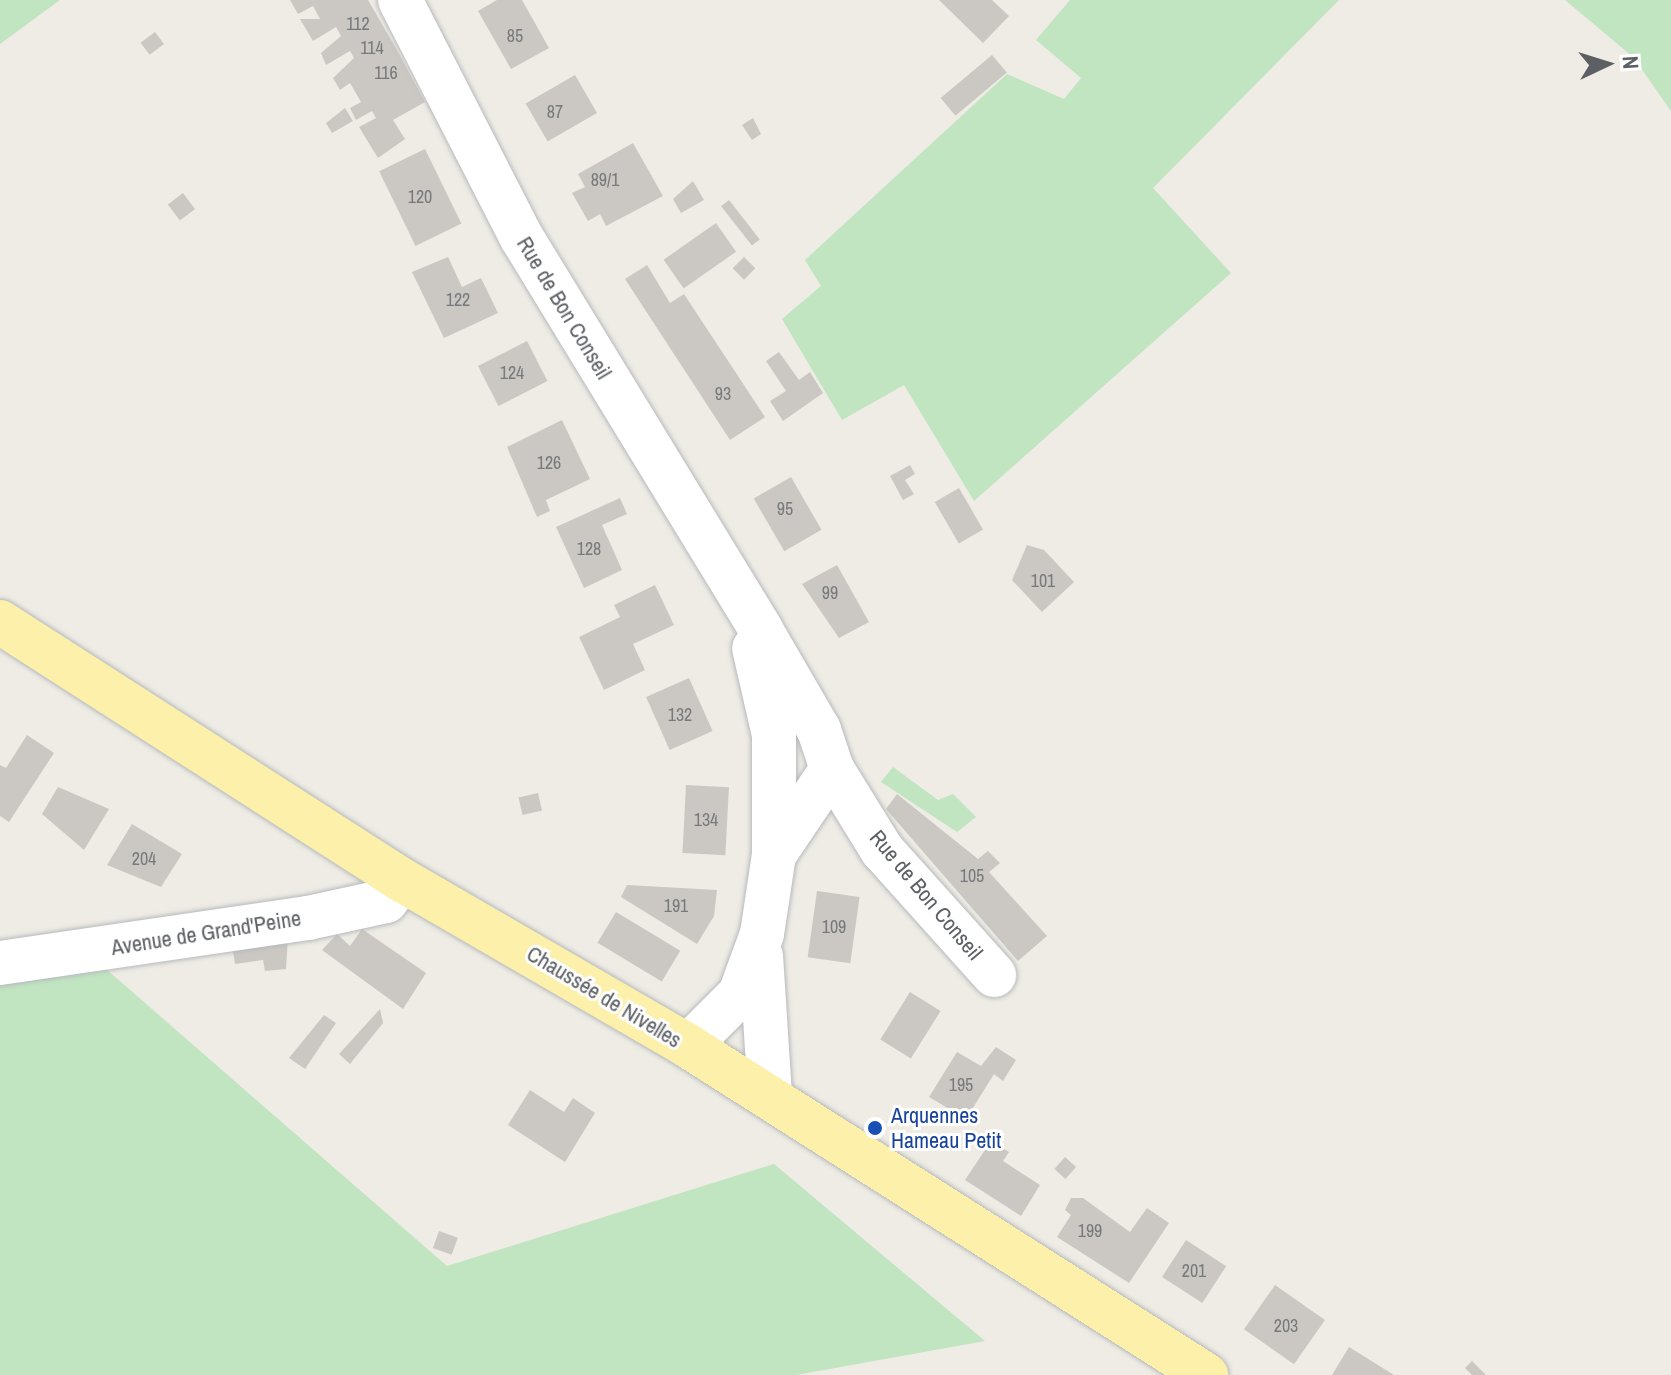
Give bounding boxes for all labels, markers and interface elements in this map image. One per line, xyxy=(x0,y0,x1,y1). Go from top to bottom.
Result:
house number: 112 xyxy=(346,13,370,35)
north arrow xyxy=(1567,24,1647,104)
house number: 85 xyxy=(507,25,523,47)
house number: 114 xyxy=(360,37,384,59)
text: N xyxy=(1616,55,1646,70)
house number: 116 xyxy=(374,62,398,84)
house number: 87 xyxy=(547,101,563,123)
house number: 89/1 xyxy=(591,169,619,191)
house number: 120 xyxy=(408,186,432,208)
street label: Rue de Bon Conseil xyxy=(511,232,617,384)
house number: 122 xyxy=(446,289,470,311)
house number: 124 xyxy=(500,362,524,384)
house number: 93 xyxy=(715,383,731,405)
house number: 126 xyxy=(537,452,561,474)
house number: 95 xyxy=(777,498,793,520)
house number: 128 xyxy=(577,538,601,560)
house number: 101 xyxy=(1031,570,1055,592)
house number: 99 xyxy=(822,582,838,604)
house number: 132 xyxy=(668,704,692,726)
house number: 134 xyxy=(694,809,718,831)
street label: Rue de Bon Conseil xyxy=(864,825,988,965)
house number: 204 xyxy=(132,848,156,870)
house number: 105 xyxy=(960,865,984,887)
house number: 191 xyxy=(664,895,688,917)
street label: Avenue de Grand'Peine xyxy=(109,905,303,961)
house number: 109 xyxy=(822,916,846,938)
street label: Chaussée de Nivelles xyxy=(522,940,686,1054)
house number: 195 xyxy=(949,1074,973,1096)
place label: Arquennes Hameau Petit xyxy=(891,1102,1001,1154)
marker: Arquennes Hameau Petit xyxy=(866,1119,884,1137)
house number: 199 xyxy=(1078,1220,1102,1242)
house number: 201 xyxy=(1182,1260,1206,1282)
house number: 203 xyxy=(1274,1315,1298,1337)

